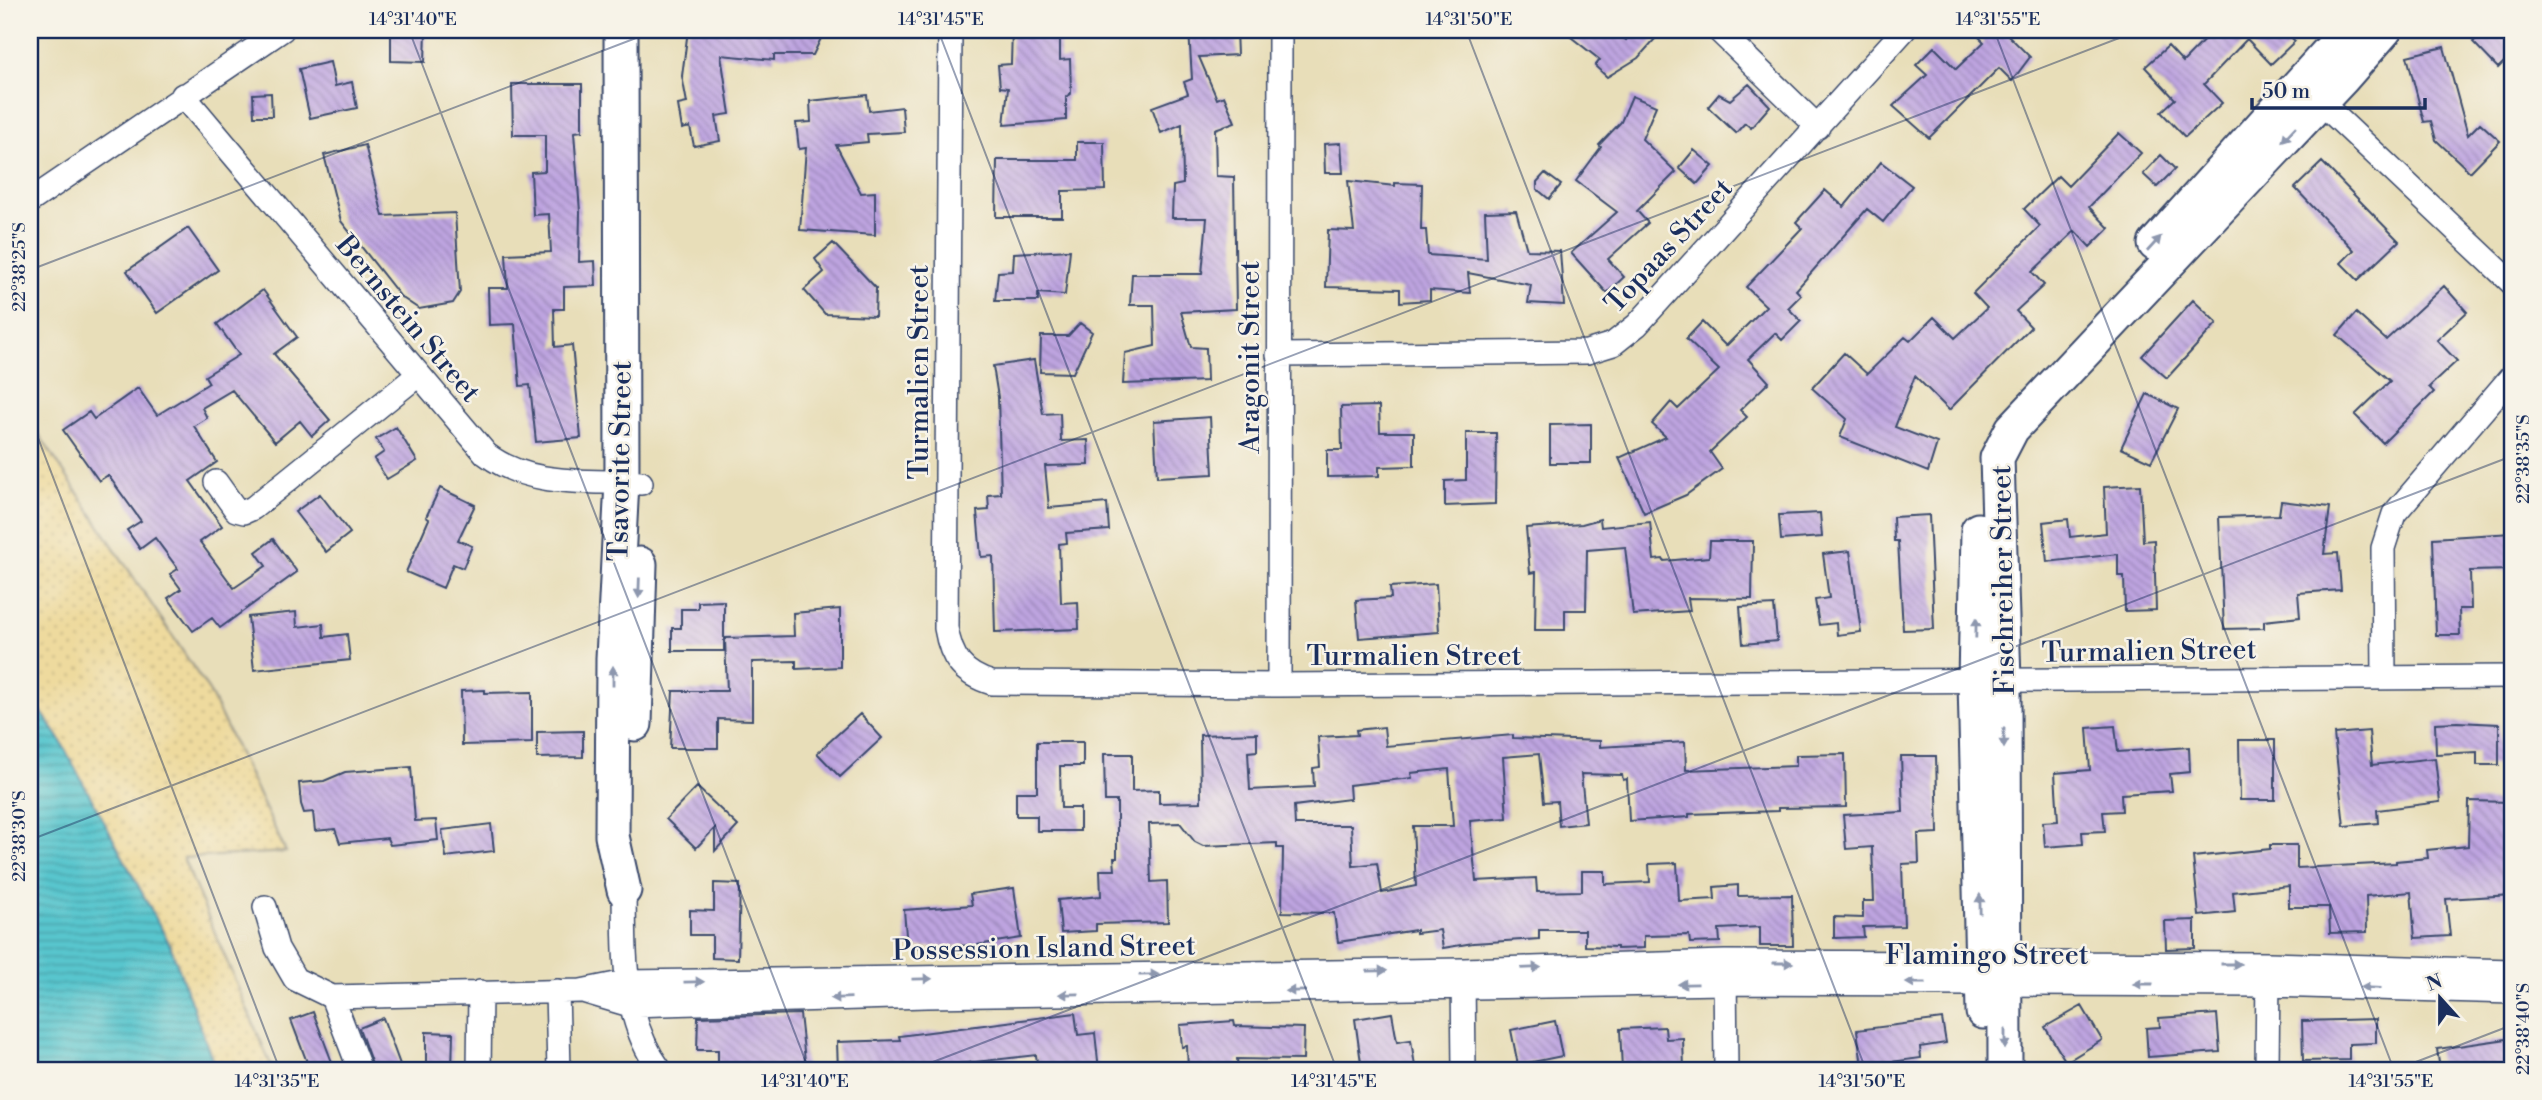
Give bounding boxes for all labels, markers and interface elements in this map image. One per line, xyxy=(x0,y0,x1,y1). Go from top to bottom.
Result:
text: 14°31'40"E xyxy=(369,8,457,31)
text: 14°31'45"E xyxy=(898,8,984,31)
text: 14°31'50"E xyxy=(1426,8,1512,31)
text: 14°31'55"E xyxy=(1956,8,2040,31)
scale bar xyxy=(2252,66,2425,110)
text: 50 m xyxy=(2262,79,2310,105)
one-way arrow xyxy=(2281,125,2297,142)
street label: Topaas Street xyxy=(1598,171,1740,321)
text: 22°38'25"S xyxy=(8,222,31,312)
street label: Bernstein Street xyxy=(327,228,488,410)
one-way arrow xyxy=(2146,235,2162,253)
street label: Aragonit Street xyxy=(1233,260,1268,454)
street label: Turmalien Street xyxy=(902,264,937,479)
street label: Tsavorite Street xyxy=(601,360,640,562)
text: 22°38'35"S xyxy=(2512,414,2535,504)
street label: Fischreiher Street xyxy=(1984,465,2023,695)
one-way arrow xyxy=(634,577,645,599)
one-way arrow xyxy=(1970,616,1982,638)
street label: Turmalien Street xyxy=(2041,632,2257,671)
street label: Turmalien Street xyxy=(1307,639,1522,674)
one-way arrow xyxy=(607,665,619,687)
one-way arrow xyxy=(1998,727,2010,749)
text: 22°38'30"S xyxy=(8,790,31,882)
one-way arrow xyxy=(1974,893,1985,915)
street label: Possession Island Street xyxy=(892,928,1196,969)
street label: Flamingo Street xyxy=(1885,938,2089,973)
one-way arrow xyxy=(1772,957,1794,969)
one-way arrow xyxy=(2220,958,2242,970)
one-way arrow xyxy=(1520,962,1542,973)
north arrow xyxy=(2406,964,2476,1034)
one-way arrow xyxy=(1366,965,1388,977)
text: N xyxy=(2423,969,2446,997)
one-way arrow xyxy=(1138,970,1160,981)
one-way arrow xyxy=(911,974,933,985)
one-way arrow xyxy=(683,976,705,988)
one-way arrow xyxy=(1904,977,1926,989)
one-way arrow xyxy=(1677,978,1699,989)
one-way arrow xyxy=(2132,978,2154,990)
one-way arrow xyxy=(2359,983,2381,994)
text: 22°38'40"S xyxy=(2512,983,2535,1075)
one-way arrow xyxy=(1285,985,1307,997)
one-way arrow xyxy=(1058,988,1080,1000)
one-way arrow xyxy=(830,993,852,1004)
one-way arrow xyxy=(1999,1028,2011,1050)
text: 14°31'35"E xyxy=(235,1070,319,1093)
text: 14°31'40"E xyxy=(761,1070,849,1093)
text: 14°31'45"E xyxy=(1291,1070,1377,1093)
text: 14°31'50"E xyxy=(1819,1070,1905,1093)
text: 14°31'55"E xyxy=(2349,1070,2433,1093)

